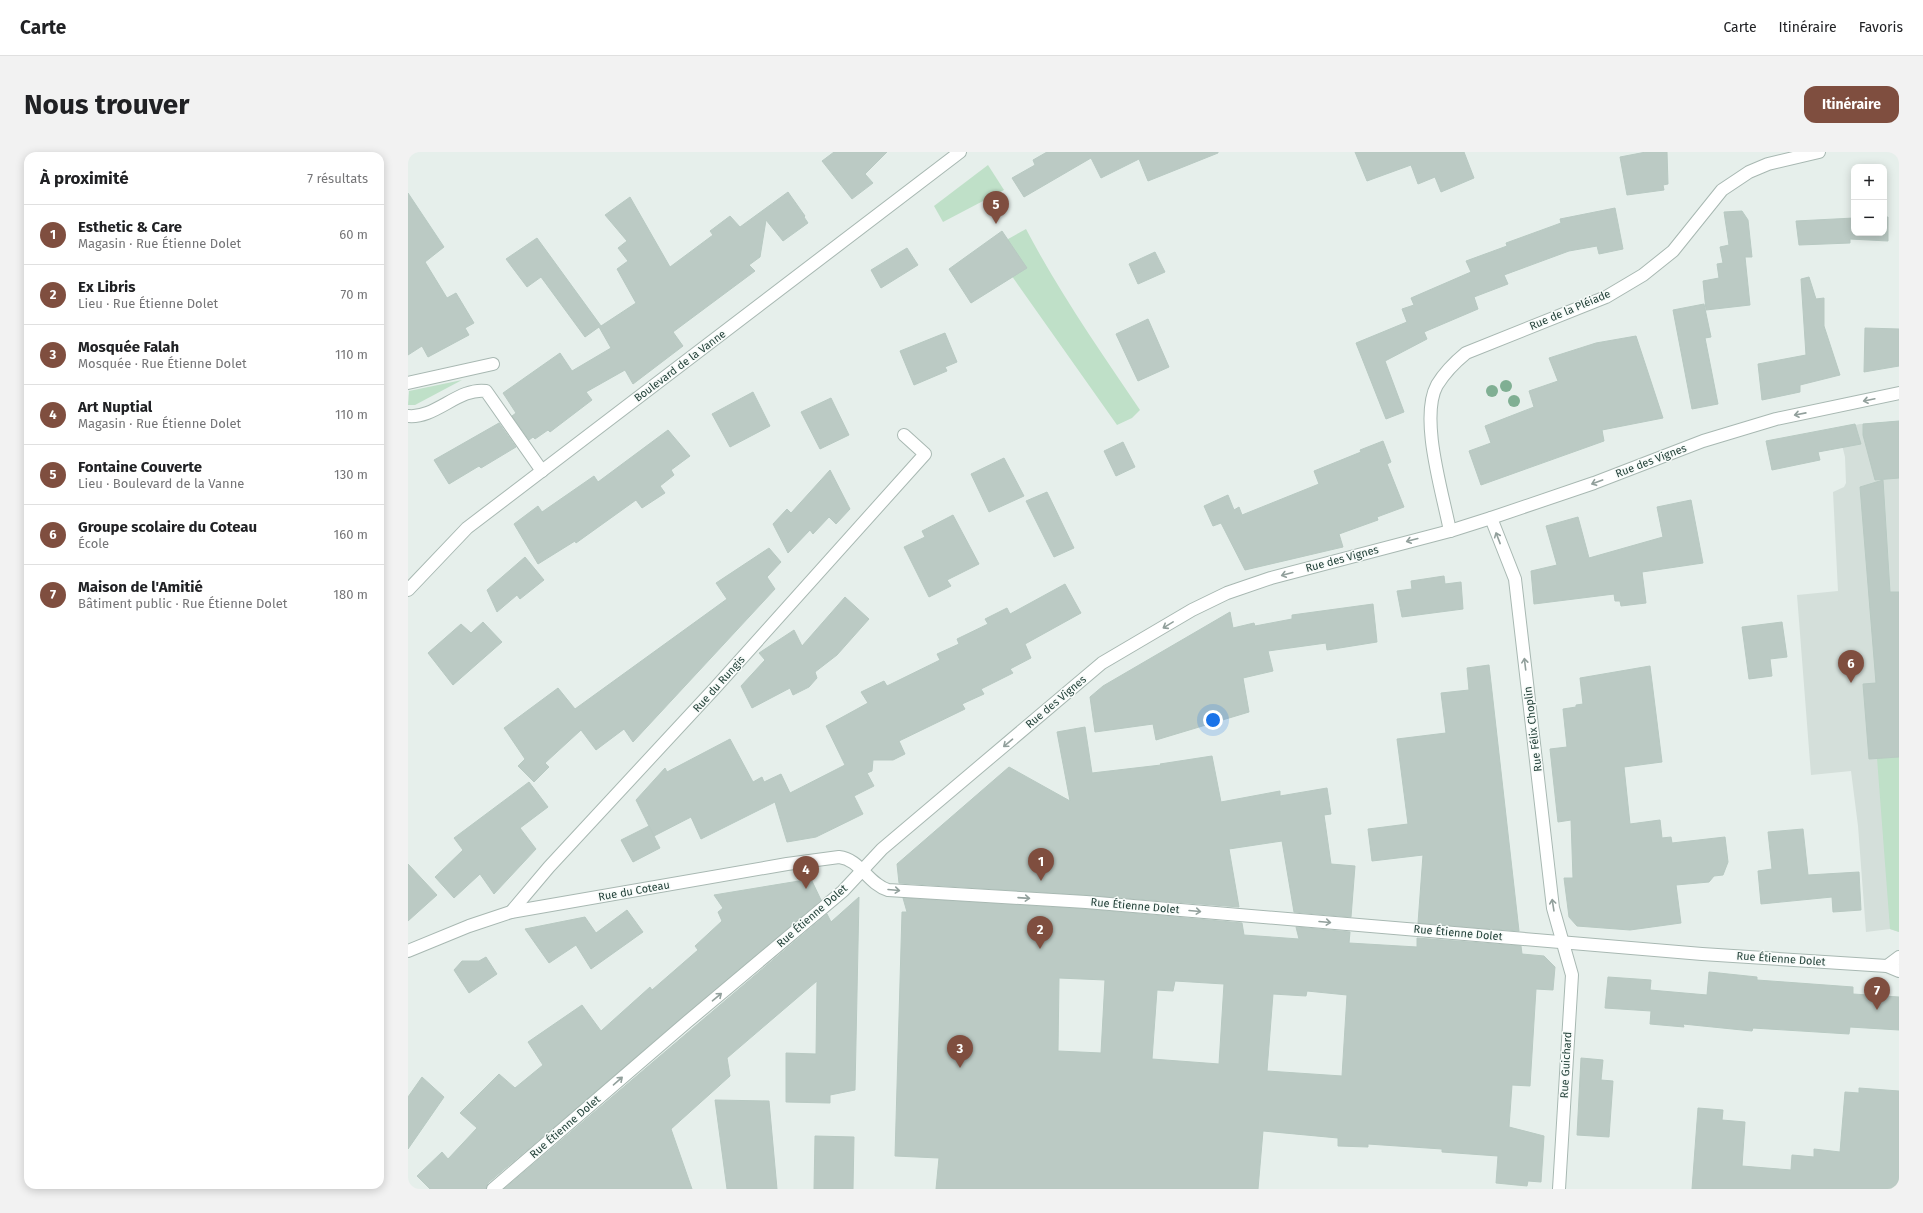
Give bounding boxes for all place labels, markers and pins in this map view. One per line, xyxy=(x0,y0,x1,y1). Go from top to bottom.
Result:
pin: 5 xyxy=(983,191,1009,224)
pin: 6 xyxy=(1838,650,1864,683)
pin: 1 xyxy=(1028,848,1054,881)
pin: 4 xyxy=(793,856,819,889)
pin: 2 xyxy=(1027,916,1053,949)
pin: 7 xyxy=(1864,977,1890,1010)
pin: 3 xyxy=(947,1035,973,1068)

